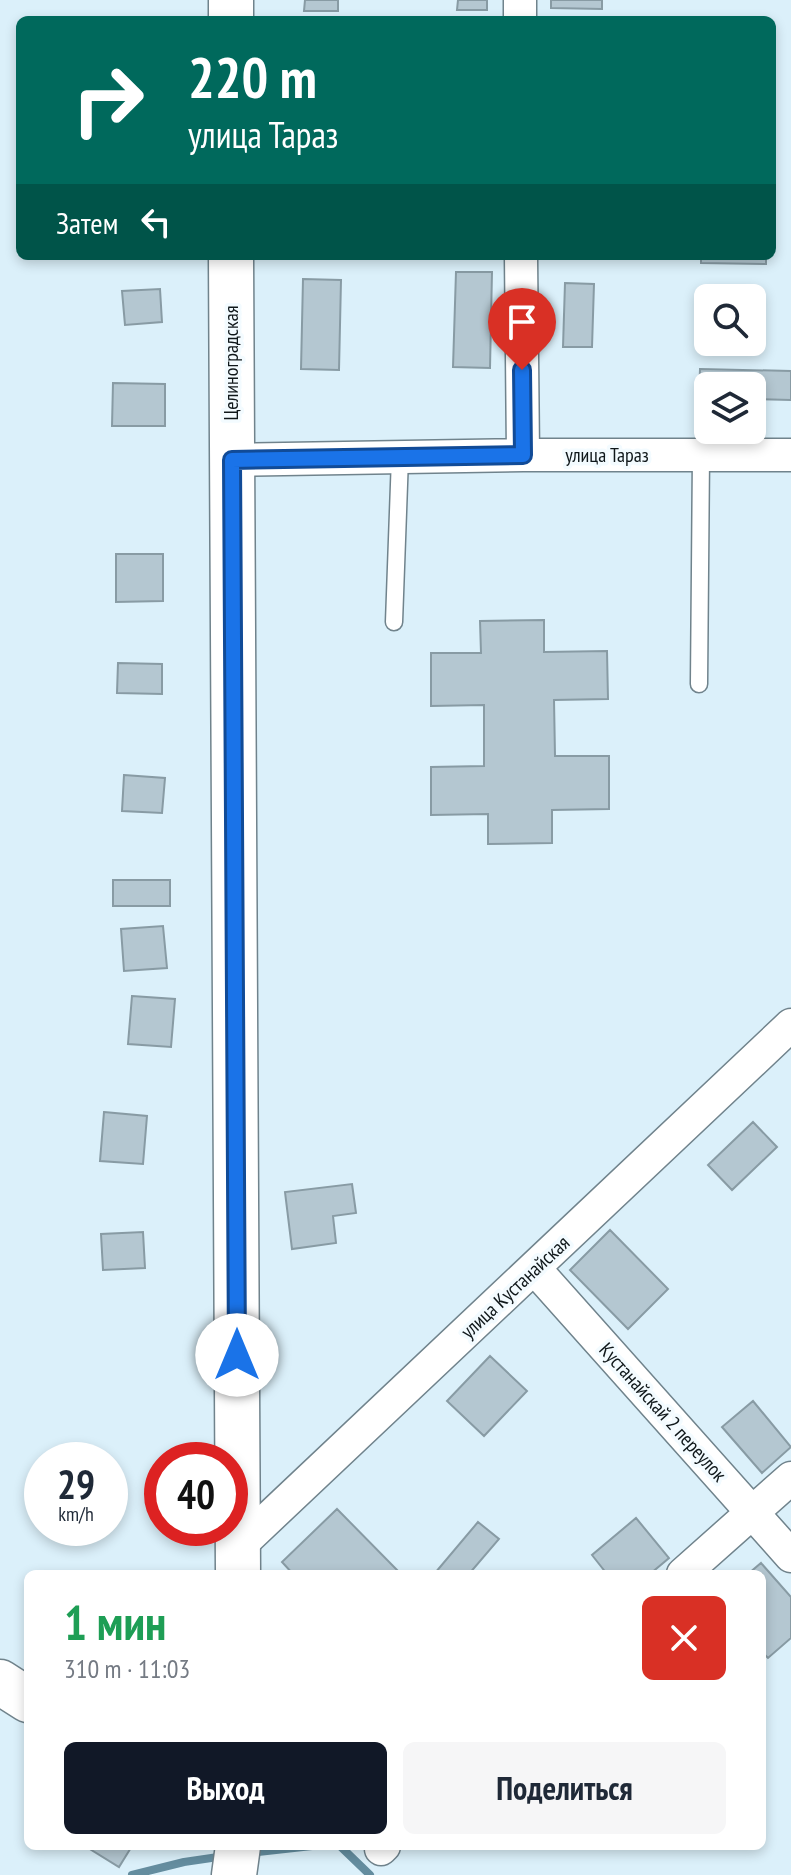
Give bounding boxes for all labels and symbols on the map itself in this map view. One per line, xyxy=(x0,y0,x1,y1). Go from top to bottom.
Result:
pin xyxy=(488,288,556,370)
street label: Целиноградская xyxy=(218,306,244,420)
street label: улица Тараз xyxy=(565,442,649,468)
street label: улица Кустанайская xyxy=(455,1230,575,1344)
position arrow xyxy=(195,1313,279,1397)
street label: Кустанайскай 2 переулок xyxy=(594,1337,733,1487)
speed limit sign: 40 xyxy=(144,1442,248,1546)

